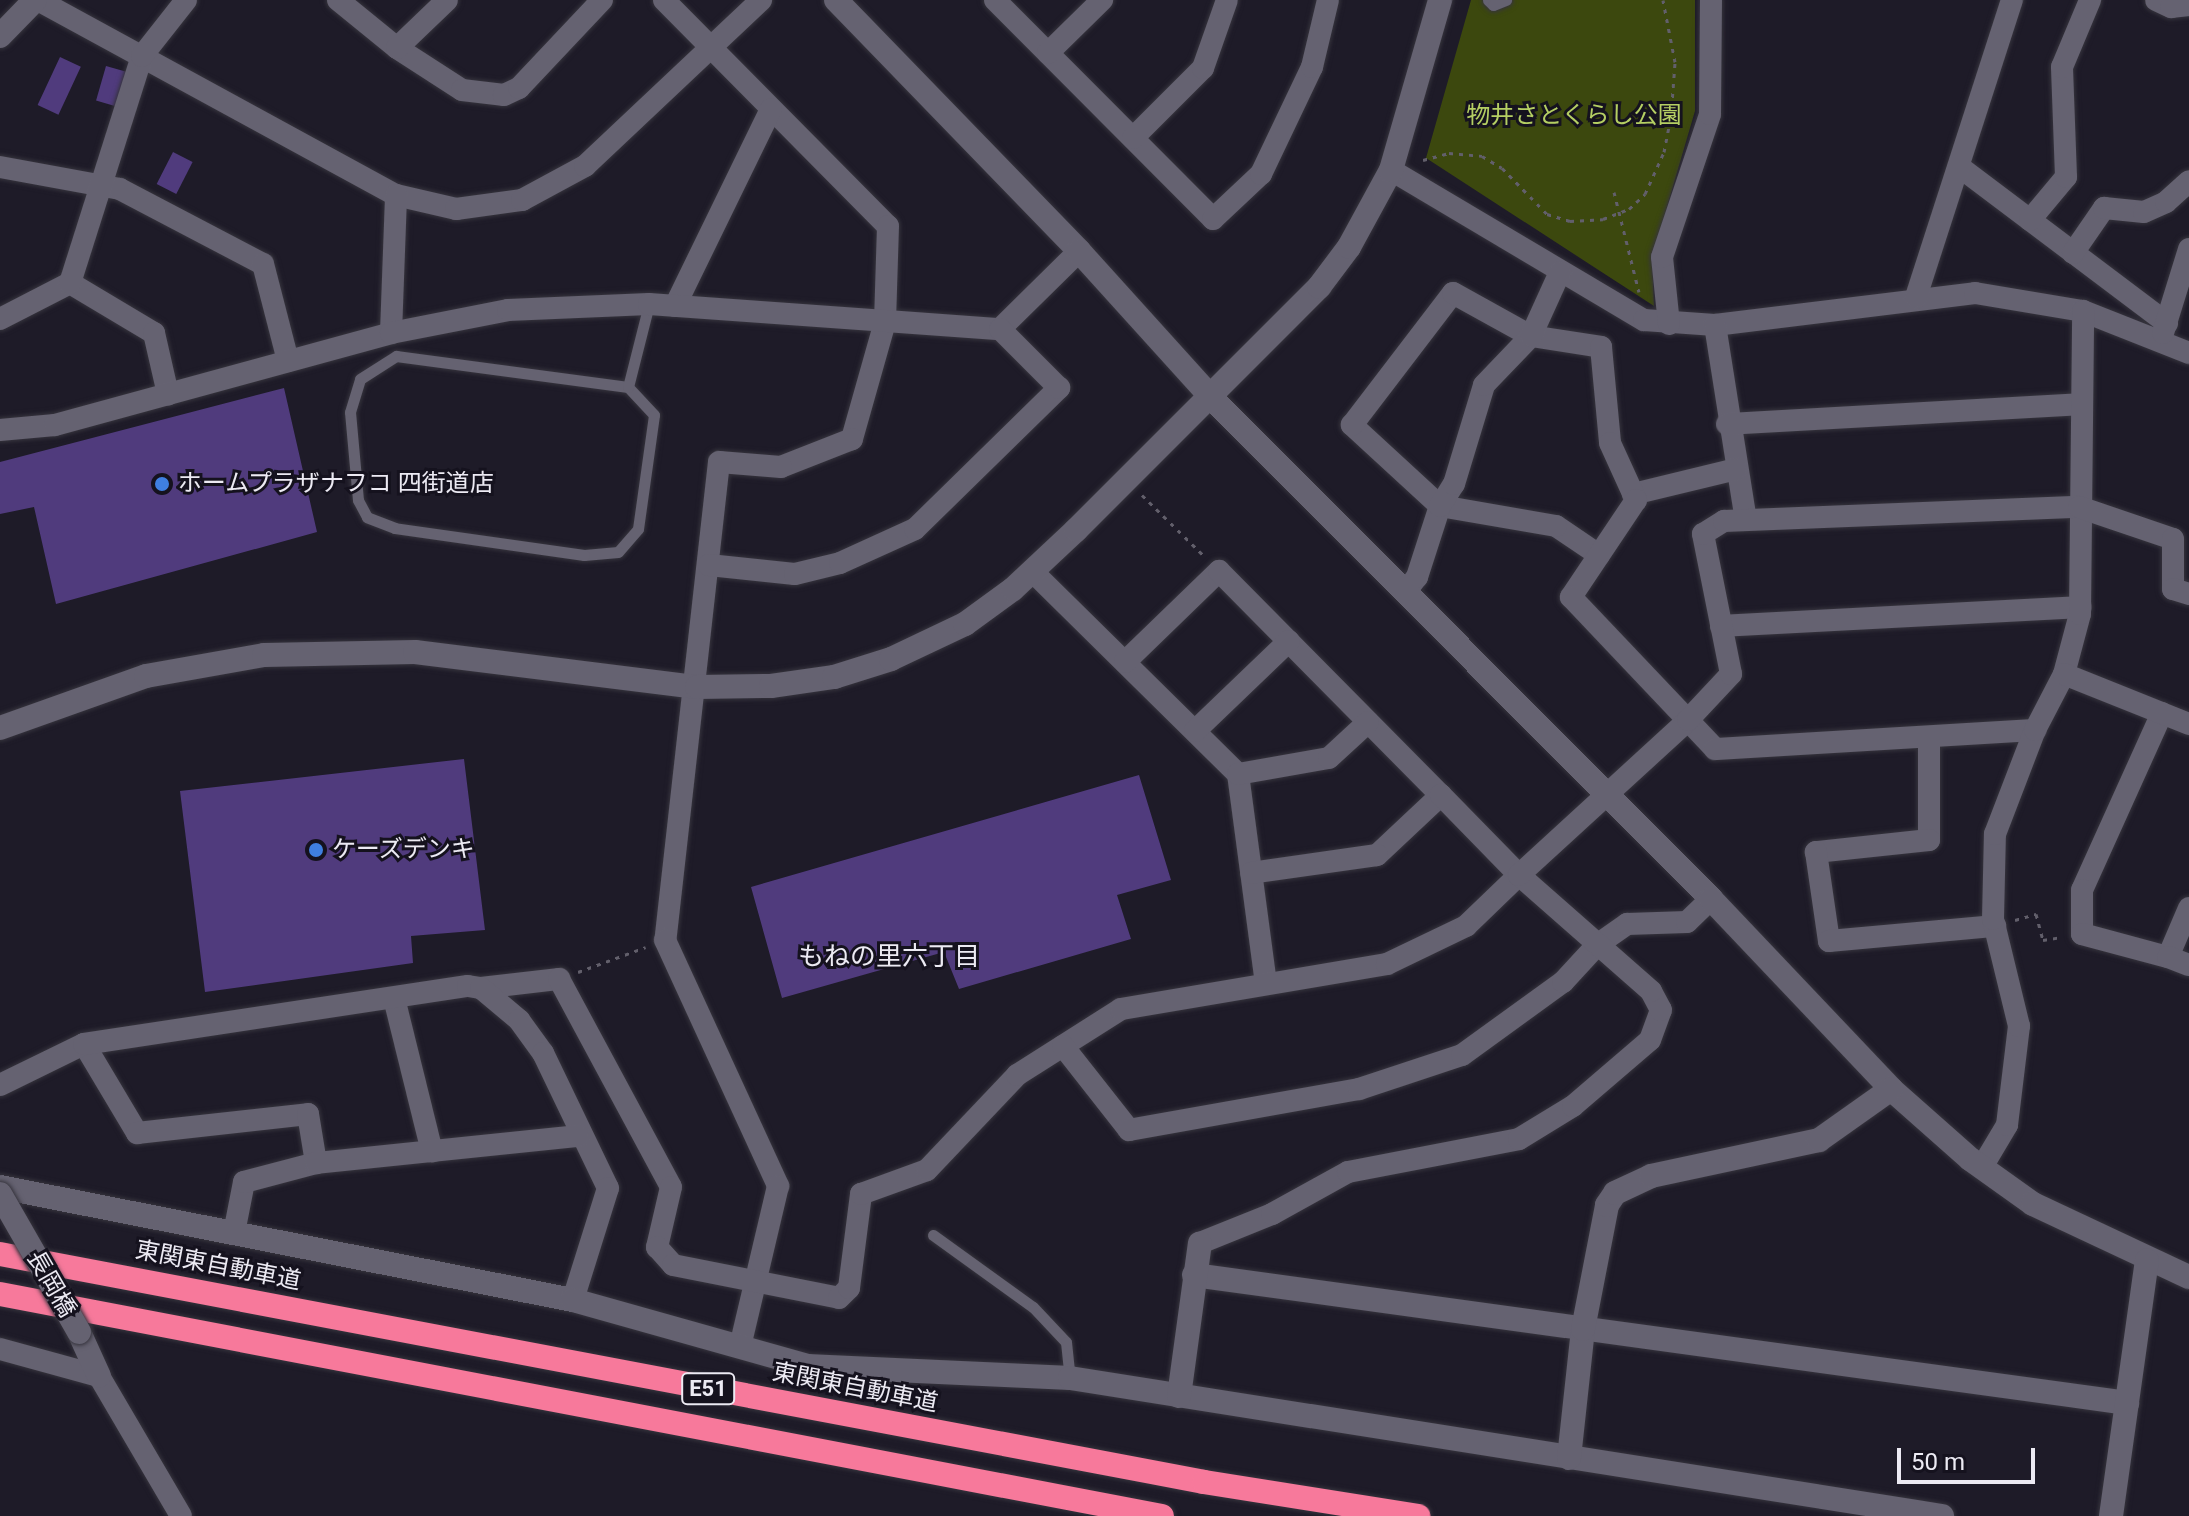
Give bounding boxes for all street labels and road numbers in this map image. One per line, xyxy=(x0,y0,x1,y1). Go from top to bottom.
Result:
street label: 東関東自動車道 xyxy=(133,1236,303,1296)
street label: 長岡橋 xyxy=(21,1246,81,1322)
street label: 東関東自動車道 xyxy=(770,1358,940,1418)
road number: E51 xyxy=(680,1371,736,1407)

